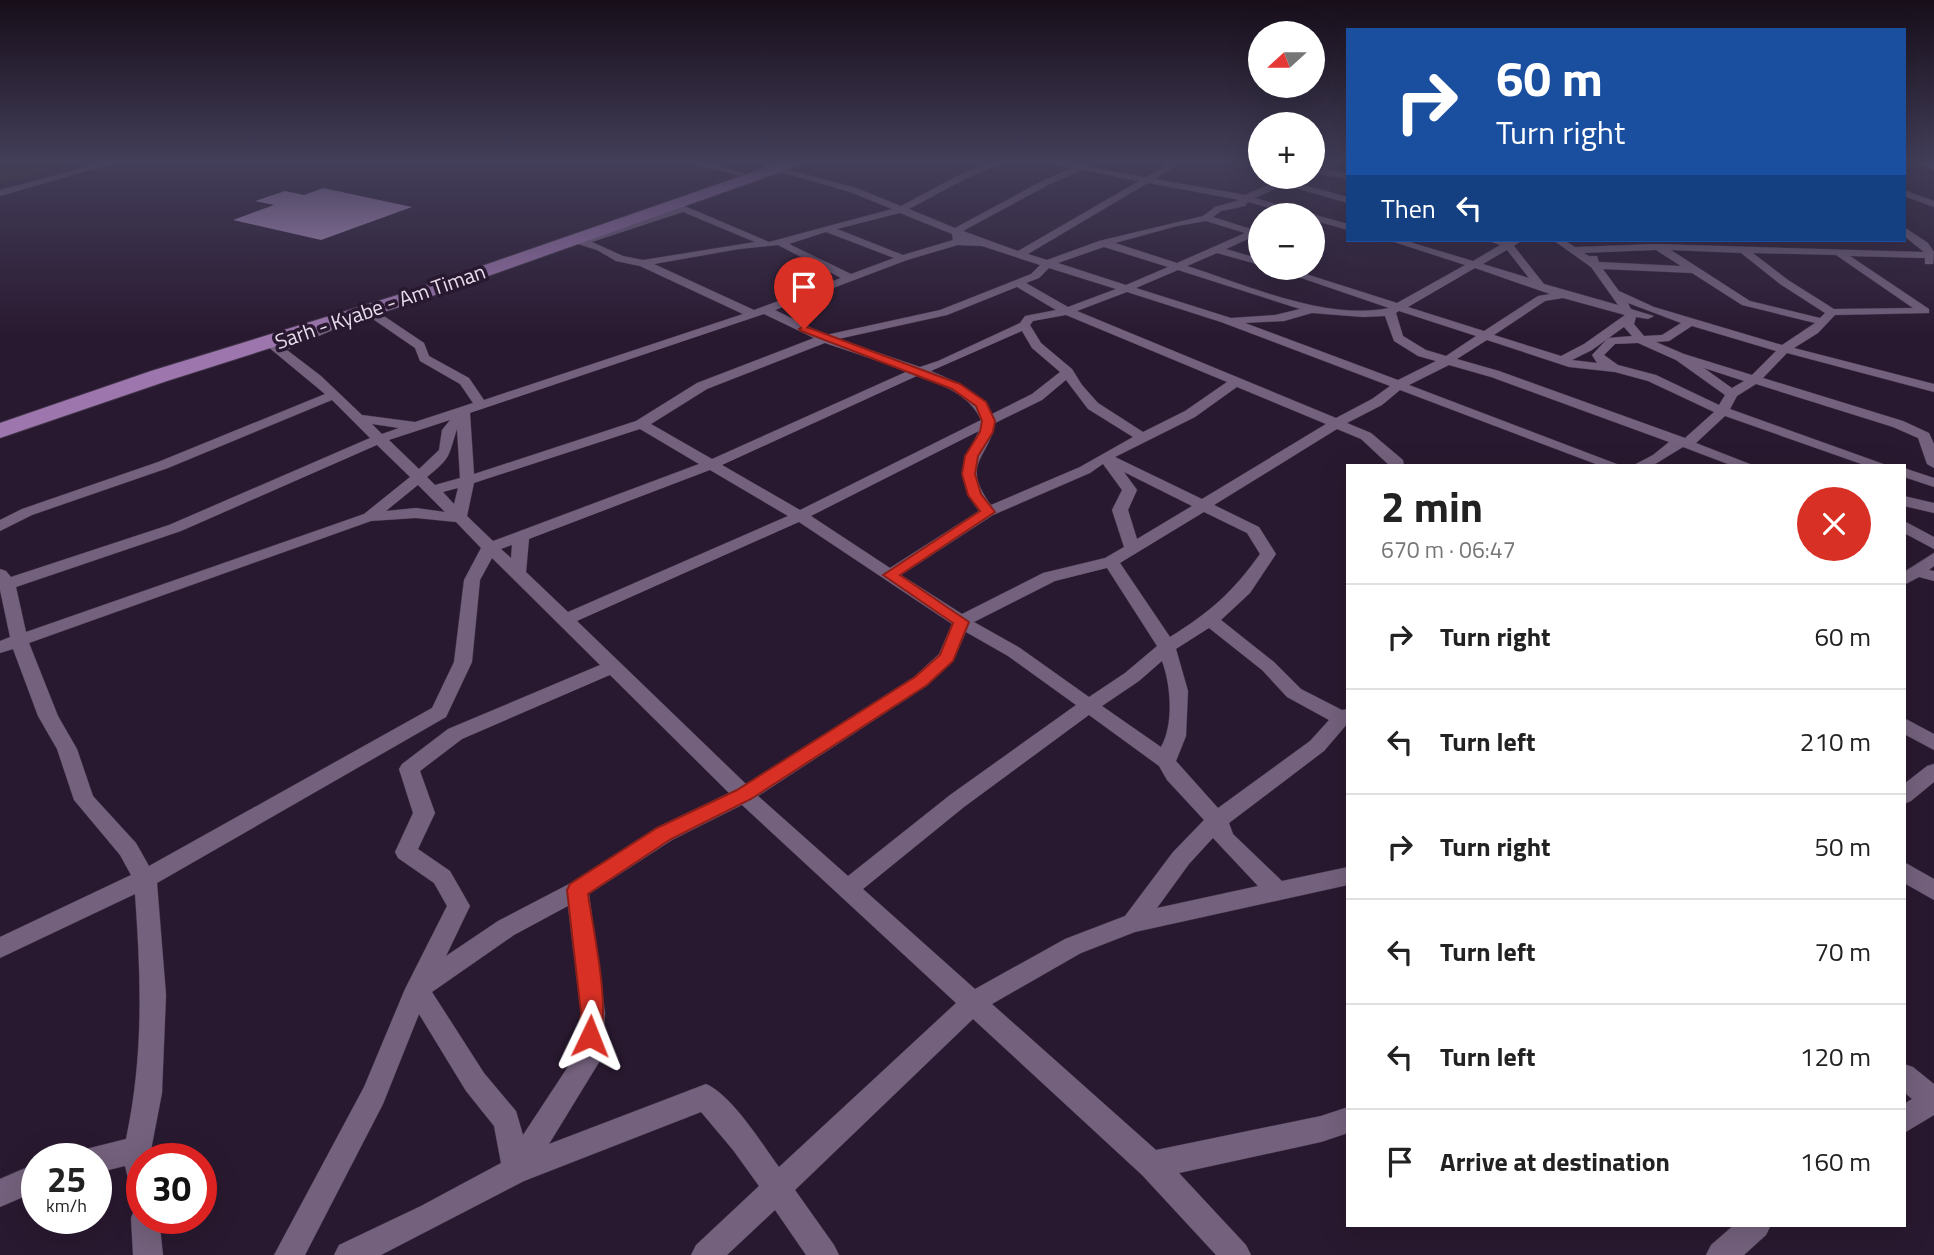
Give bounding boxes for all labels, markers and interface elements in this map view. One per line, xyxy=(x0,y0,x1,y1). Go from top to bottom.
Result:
north arrow xyxy=(1248,21,1325,98)
map controls xyxy=(1248,21,1325,280)
text: 60 m xyxy=(1496,40,1603,115)
icon: right xyxy=(1381,56,1472,147)
text: Turn right xyxy=(1496,108,1625,156)
button: + xyxy=(1248,112,1325,189)
text: Then xyxy=(1381,189,1436,228)
icon: left xyxy=(1450,189,1488,227)
button: − xyxy=(1248,203,1325,280)
street label: Sarh - Kyabe - Am Timan xyxy=(271,255,489,357)
pin xyxy=(774,257,834,329)
icon: arrive xyxy=(785,268,823,306)
text: 2 min xyxy=(1381,474,1483,538)
button: close xyxy=(1797,487,1871,561)
text: 670 m · 06:47 xyxy=(1381,532,1516,567)
text: Turn right xyxy=(1440,617,1551,656)
text: 60 m xyxy=(1814,617,1871,656)
icon: right xyxy=(1381,618,1419,656)
text: Turn left xyxy=(1440,722,1535,761)
text: 210 m xyxy=(1800,722,1871,761)
icon: left xyxy=(1381,723,1419,761)
text: Turn right xyxy=(1440,827,1551,866)
text: 50 m xyxy=(1814,827,1871,866)
icon: right xyxy=(1381,828,1419,866)
text: Turn left xyxy=(1440,932,1535,971)
text: 70 m xyxy=(1814,932,1871,971)
icon: left xyxy=(1381,933,1419,971)
position arrow xyxy=(553,999,627,1073)
text: Turn left xyxy=(1440,1037,1535,1076)
text: 120 m xyxy=(1800,1037,1871,1076)
icon: left xyxy=(1381,1038,1419,1076)
text: Arrive at destination xyxy=(1440,1142,1670,1181)
text: 160 m xyxy=(1800,1142,1871,1181)
speed limit sign: 30 xyxy=(126,1143,217,1234)
icon: arrive xyxy=(1381,1143,1419,1181)
text: 25 xyxy=(47,1152,86,1206)
text: km/h xyxy=(46,1192,87,1219)

